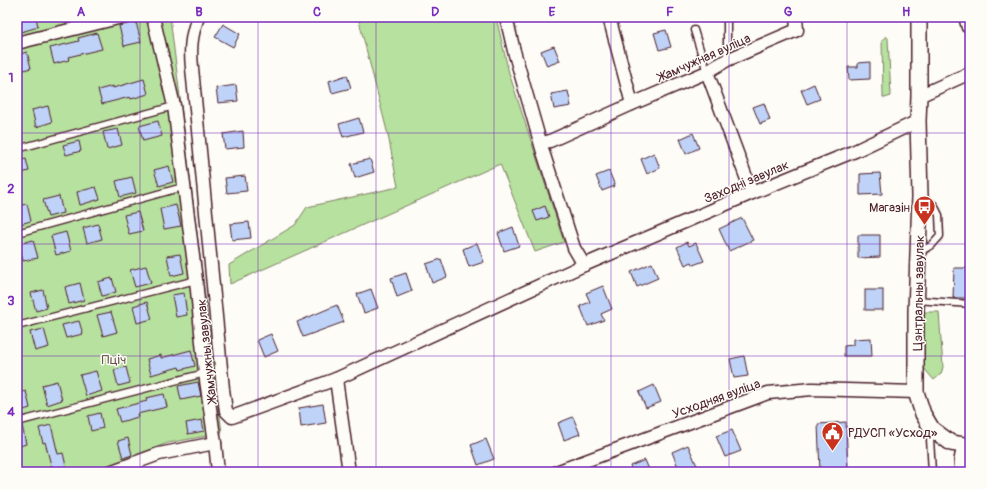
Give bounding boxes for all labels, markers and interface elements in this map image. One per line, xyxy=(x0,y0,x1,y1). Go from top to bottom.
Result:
text: A xyxy=(77,4,86,20)
text: B xyxy=(195,4,203,20)
text: C xyxy=(313,4,321,20)
text: D xyxy=(431,4,439,20)
text: E xyxy=(549,4,556,20)
text: F xyxy=(666,4,674,20)
text: G xyxy=(784,4,793,20)
text: H xyxy=(902,4,910,20)
street label: Жамчужная вуліца xyxy=(654,30,753,86)
text: 1 xyxy=(8,70,14,86)
street label: Заходні завулак xyxy=(702,157,791,207)
text: 2 xyxy=(7,181,15,197)
bus stop icon: Магазін xyxy=(912,194,938,227)
place label: Магазін xyxy=(869,200,910,216)
street label: Цэнтральны завулак xyxy=(910,235,928,351)
text: 3 xyxy=(7,293,15,309)
street label: Жамчужны завулак xyxy=(194,298,221,406)
park label: Пціч xyxy=(102,352,126,368)
street label: Усходняя вуліца xyxy=(670,376,763,422)
text: 4 xyxy=(7,404,15,420)
public building icon: РДУСП «Усход» xyxy=(820,419,846,452)
place label: РДУСП «Усход» xyxy=(848,425,938,441)

